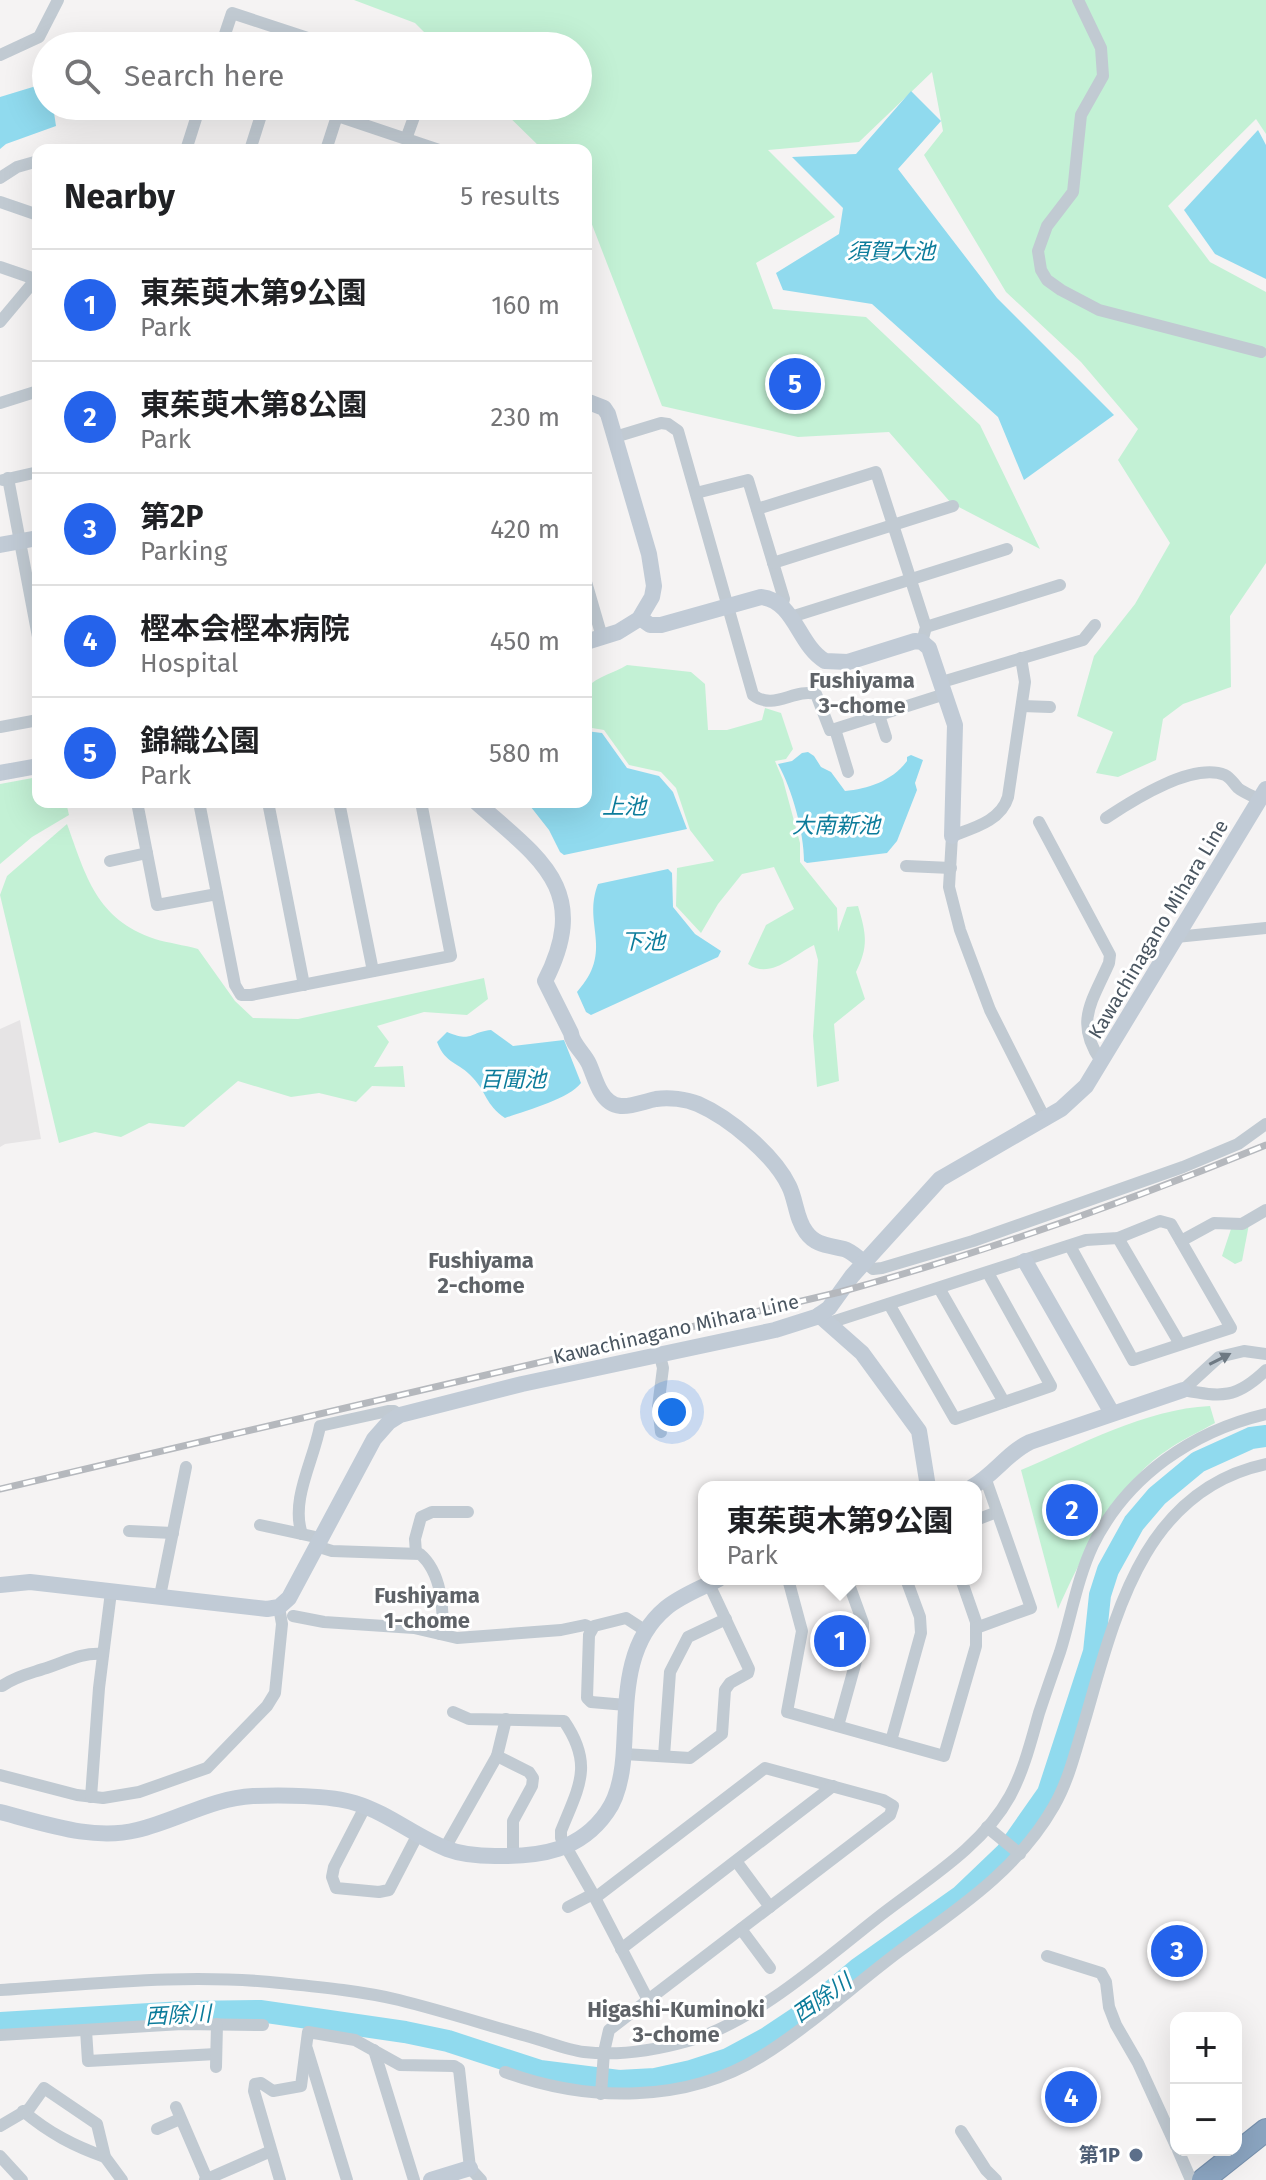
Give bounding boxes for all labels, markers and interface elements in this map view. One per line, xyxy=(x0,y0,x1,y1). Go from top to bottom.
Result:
search box xyxy=(32,32,592,120)
icon: search xyxy=(60,54,104,98)
text: Search here xyxy=(124,58,284,94)
text: Nearby xyxy=(64,176,175,217)
text: 5 results xyxy=(460,181,560,212)
water label: 須賀大池 xyxy=(847,238,937,265)
text: 東茱萸木第9公園 xyxy=(140,275,367,311)
text: 1 xyxy=(84,290,96,321)
text: 160 m xyxy=(491,290,560,321)
text: Park xyxy=(140,312,191,343)
pin: 5 xyxy=(769,354,821,414)
text: 東茱萸木第8公園 xyxy=(140,387,367,423)
text: 2 xyxy=(83,402,97,433)
text: 230 m xyxy=(491,402,560,433)
text: Park xyxy=(140,424,191,455)
text: 第2P xyxy=(140,499,204,535)
text: 3 xyxy=(83,514,97,545)
text: 420 m xyxy=(490,514,560,545)
text: Parking xyxy=(140,536,227,567)
text: 樫本会樫本病院 xyxy=(140,611,350,647)
text: 4 xyxy=(83,626,97,657)
text: 450 m xyxy=(490,626,560,657)
text: Hospital xyxy=(140,648,239,679)
district label: Fushiyama 3-chome xyxy=(809,667,915,719)
text: 錦織公園 xyxy=(140,723,260,759)
text: 5 xyxy=(83,738,97,769)
text: 580 m xyxy=(489,738,560,769)
text: Park xyxy=(140,760,191,791)
water label: 上池 xyxy=(602,793,648,820)
water label: 大南新池 xyxy=(792,812,882,839)
street label: Kawachinagano Mihara Line xyxy=(1083,815,1233,1043)
water label: 下池 xyxy=(621,928,667,955)
water label: 百聞池 xyxy=(480,1066,548,1093)
district label: Fushiyama 2-chome xyxy=(428,1247,534,1299)
street label: Kawachinagano Mihara Line xyxy=(551,1289,801,1369)
one-way arrow xyxy=(1208,1352,1231,1365)
your location xyxy=(652,1392,692,1432)
pin: 2 xyxy=(1046,1480,1098,1540)
popup xyxy=(698,1481,982,1585)
text: 東茱萸木第9公園 xyxy=(727,1503,953,1539)
text: Park xyxy=(727,1540,778,1571)
district label: Fushiyama 1-chome xyxy=(374,1582,480,1634)
pin: 1 xyxy=(814,1611,866,1671)
pin: 3 xyxy=(1151,1921,1203,1981)
water label: 西除川 xyxy=(787,1967,858,2028)
district label: Higashi-Kuminoki 3-chome xyxy=(587,1996,765,2048)
water label: 西除川 xyxy=(144,2000,214,2030)
map controls xyxy=(1170,2012,1242,2156)
button: + xyxy=(1170,2012,1242,2084)
pin: 4 xyxy=(1045,2067,1097,2127)
button: − xyxy=(1170,2084,1242,2156)
place label: 第1P xyxy=(1079,2143,1120,2167)
marker: 第1P xyxy=(1127,2146,1145,2164)

